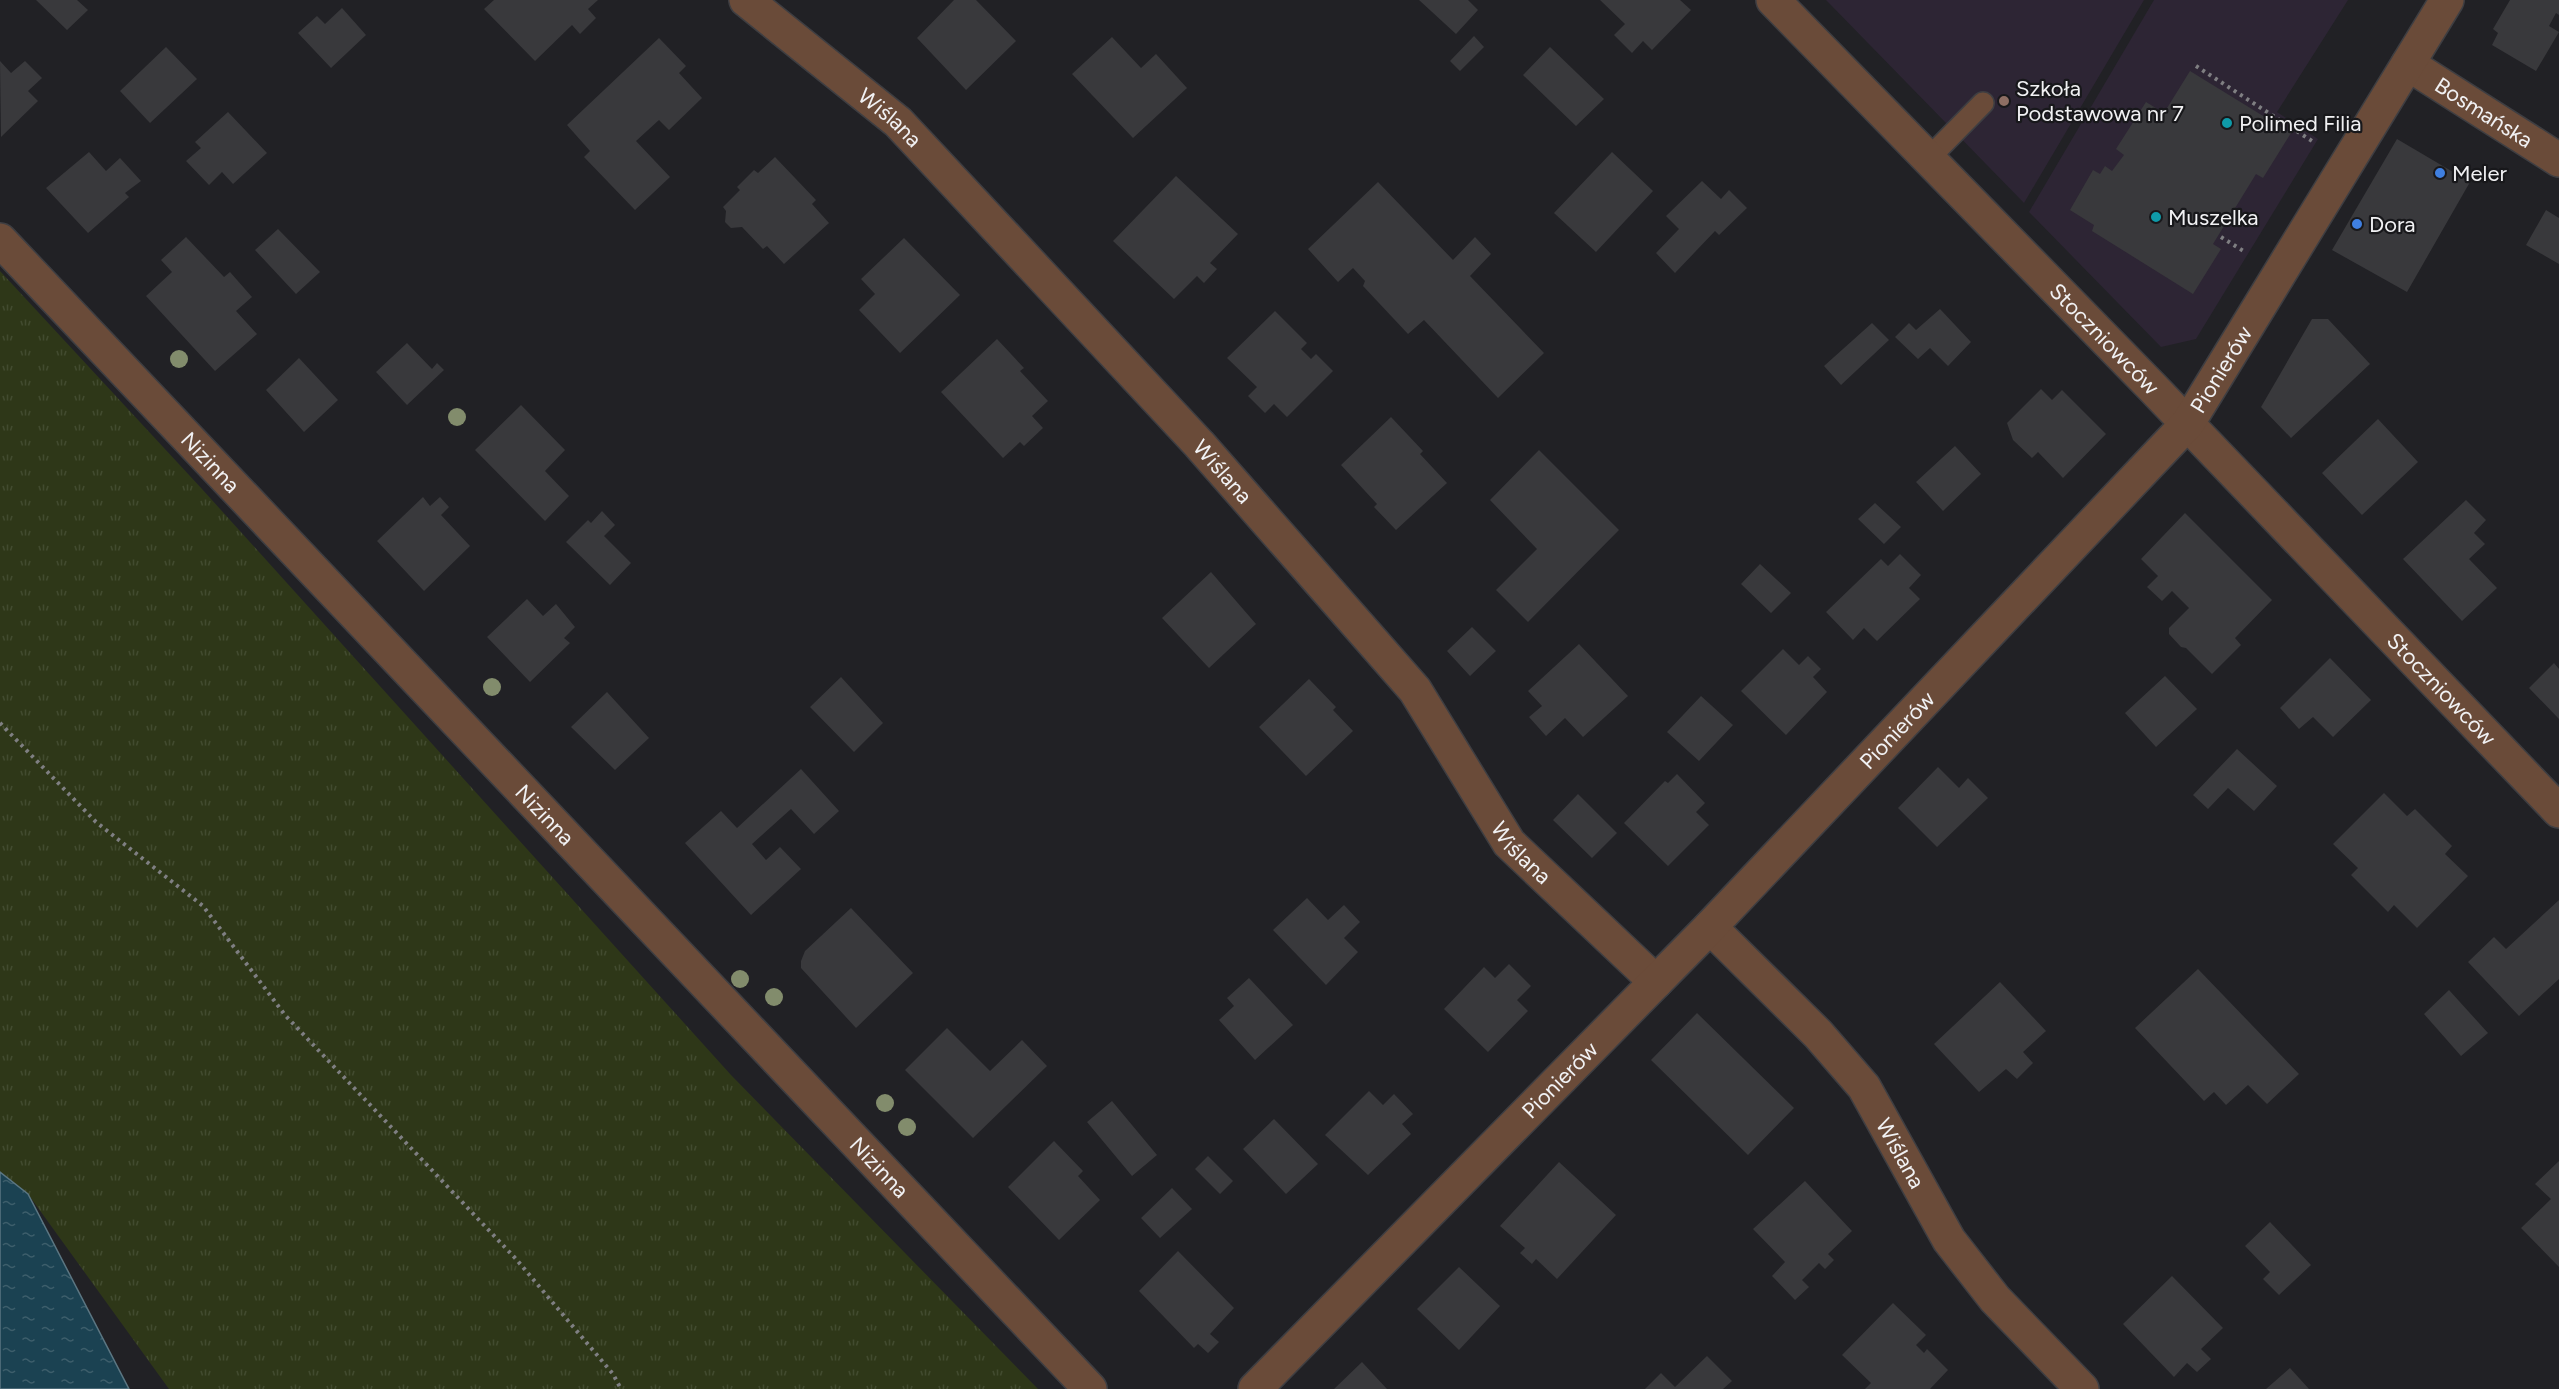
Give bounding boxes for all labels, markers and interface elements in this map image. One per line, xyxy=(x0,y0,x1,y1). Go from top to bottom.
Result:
street label: Bosmańska xyxy=(2430,71,2538,153)
place label: Szkoła Podstawowa nr 7 xyxy=(2016,75,2184,127)
street label: Wiślana xyxy=(853,82,928,153)
marker: Szkoła Podstawowa nr 7 xyxy=(1997,94,2011,108)
place label: Polimed Filia xyxy=(2239,110,2362,137)
marker: Polimed Filia xyxy=(2220,116,2234,130)
place label: Meler xyxy=(2452,160,2507,187)
marker: Meler xyxy=(2433,166,2447,180)
place label: Muszelka xyxy=(2168,204,2258,231)
marker: Muszelka xyxy=(2149,210,2163,224)
place label: Dora xyxy=(2369,211,2416,238)
marker: Dora xyxy=(2350,217,2364,231)
street label: Stoczniowców xyxy=(2044,277,2166,401)
street label: Pionierów xyxy=(2184,320,2258,418)
street label: Nizinna xyxy=(175,426,246,498)
street label: Wiślana xyxy=(1188,434,1258,509)
street label: Stoczniowców xyxy=(2381,627,2502,751)
street label: Pionierów xyxy=(1854,685,1941,775)
street label: Nizinna xyxy=(510,779,580,851)
street label: Wiślana xyxy=(1486,817,1557,890)
street label: Pionierów xyxy=(1516,1035,1604,1124)
street label: Wiślana xyxy=(1871,1113,1931,1193)
street label: Nizinna xyxy=(844,1131,915,1203)

